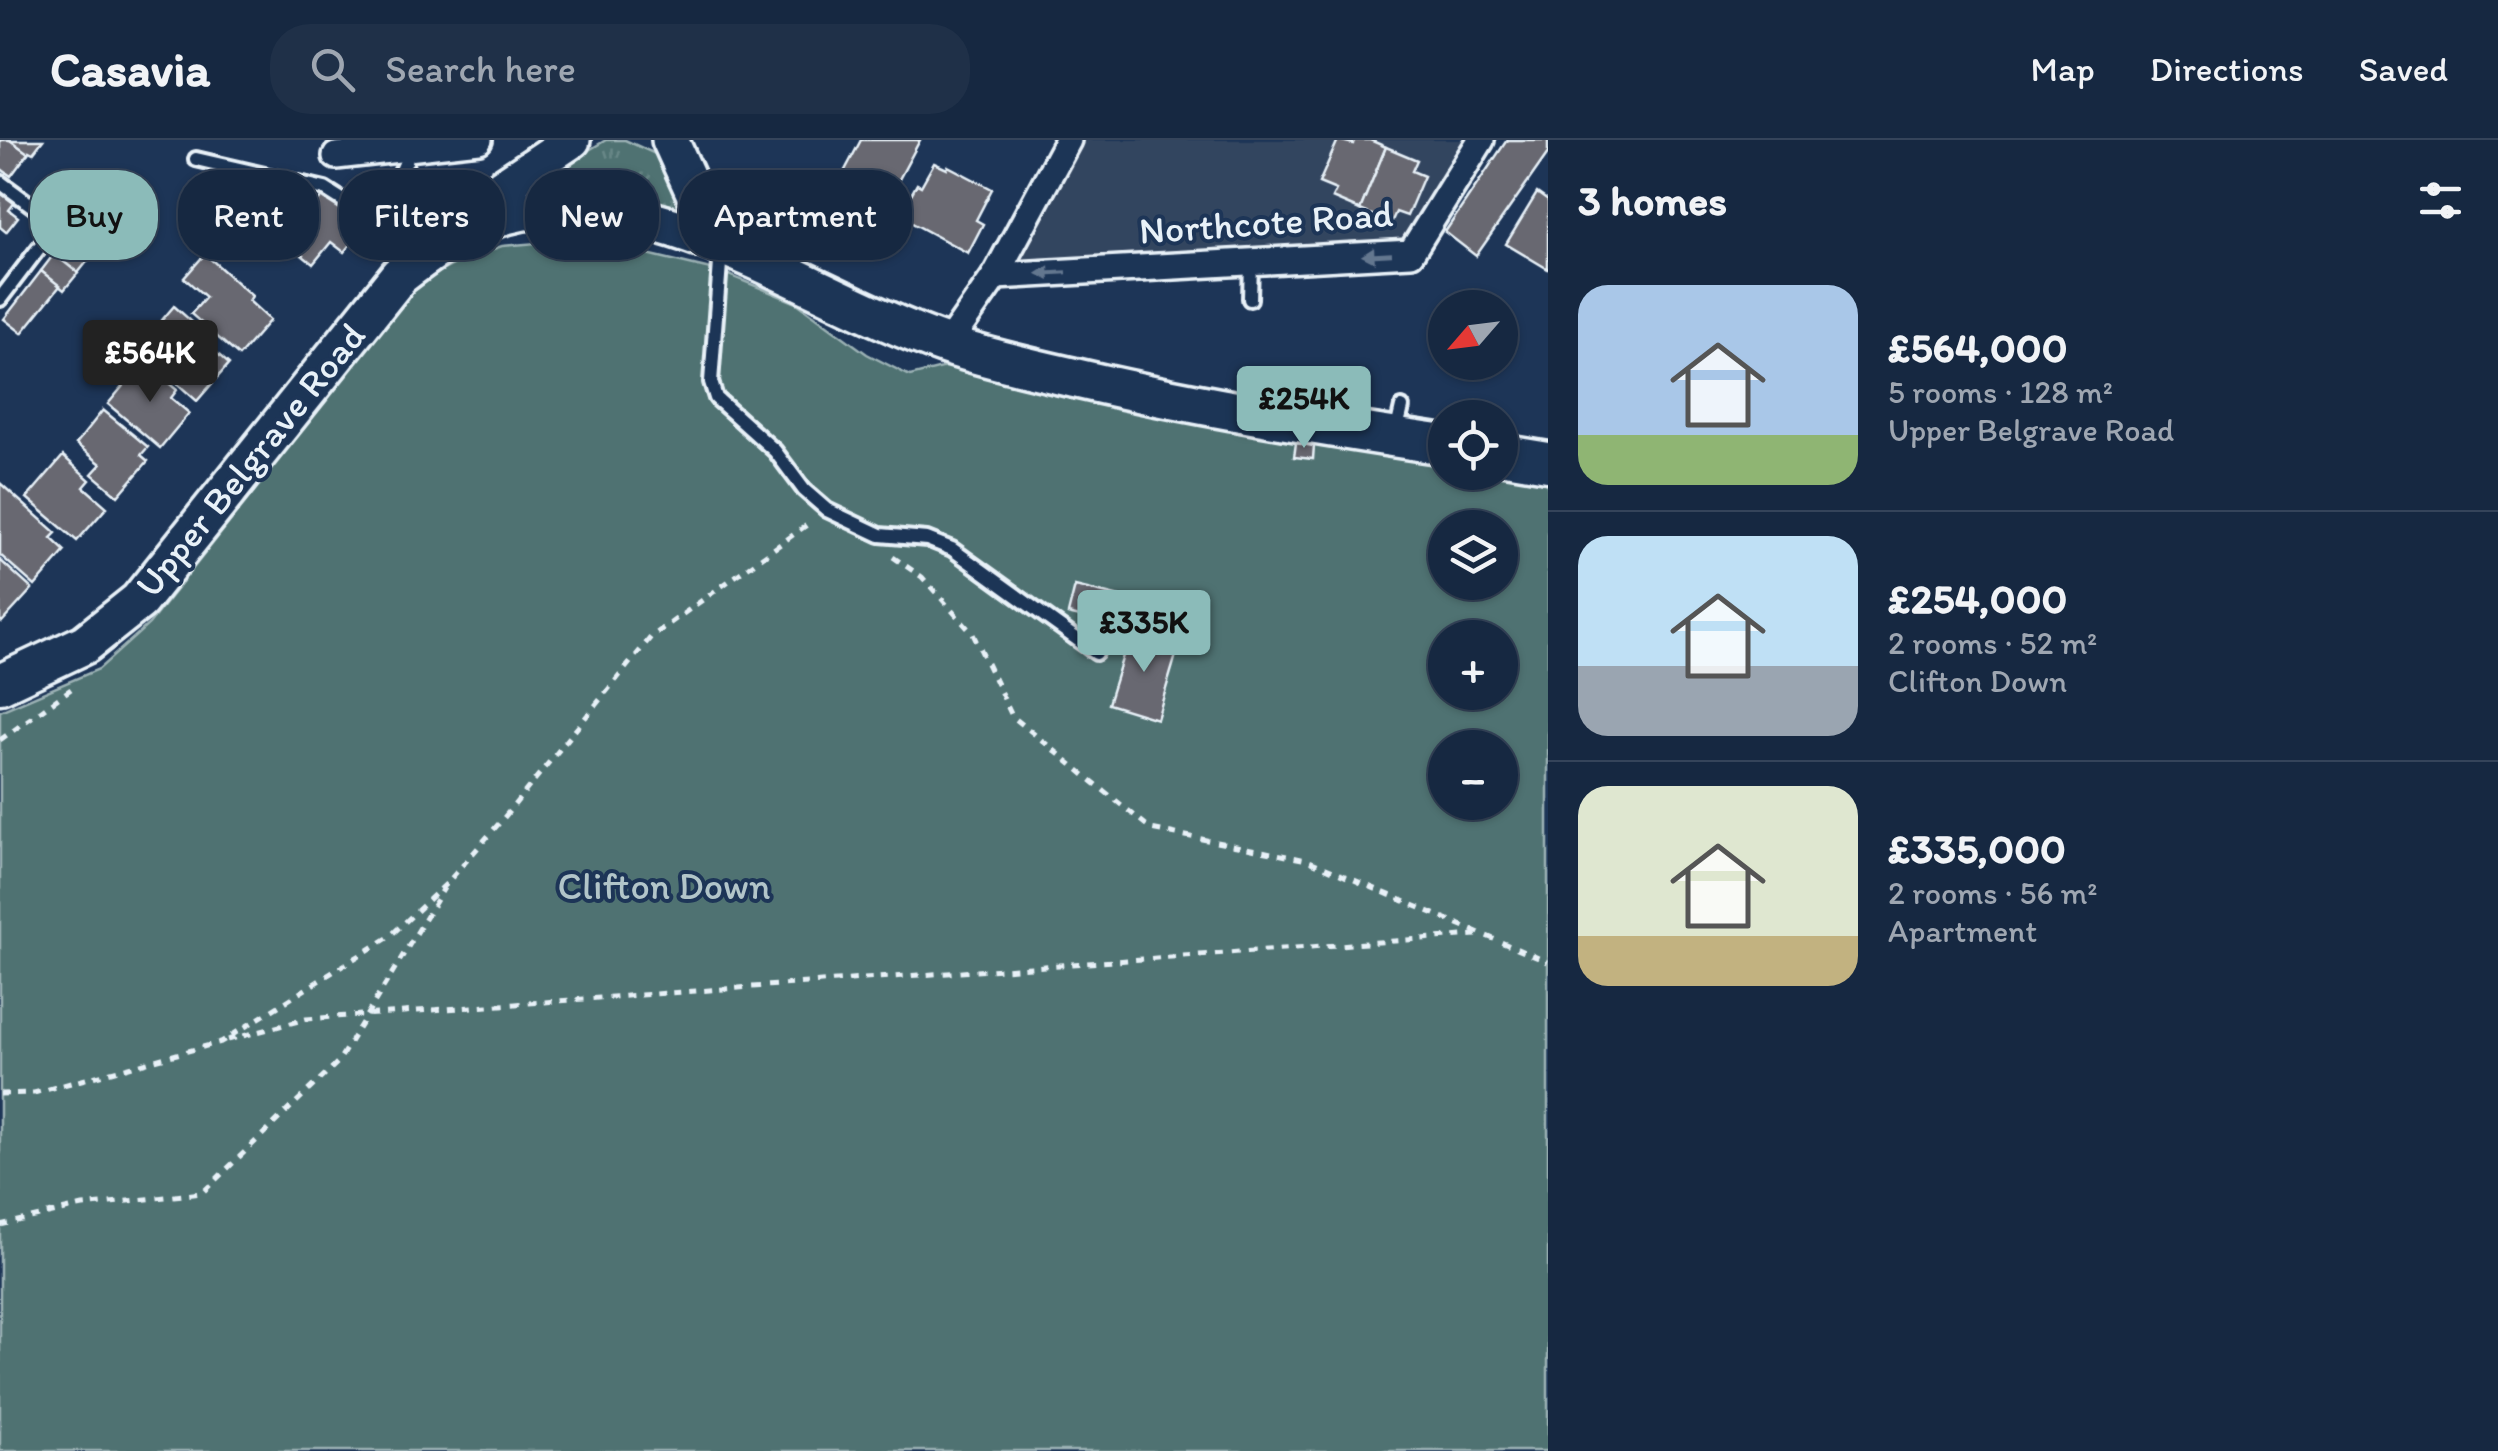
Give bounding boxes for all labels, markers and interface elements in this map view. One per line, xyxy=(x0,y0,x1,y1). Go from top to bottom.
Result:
search box xyxy=(270,24,970,114)
text: Casavia xyxy=(50,40,210,98)
icon: search xyxy=(305,42,360,97)
text: Search here xyxy=(385,46,576,92)
text: Map xyxy=(2031,48,2095,90)
text: Directions xyxy=(2150,48,2304,90)
text: Saved xyxy=(2359,48,2448,90)
chip: Buy xyxy=(30,170,158,260)
chip: Rent xyxy=(178,170,319,260)
chip: Filters xyxy=(339,170,505,260)
chip: New xyxy=(525,170,659,260)
chip: Apartment xyxy=(679,170,912,260)
icon: filters xyxy=(2413,173,2468,228)
text: 3 homes xyxy=(1578,175,1727,226)
street label: Northcote Road xyxy=(1138,190,1395,254)
one-way arrow xyxy=(1360,247,1392,263)
one-way arrow xyxy=(1036,265,1068,281)
north arrow xyxy=(1428,290,1518,380)
map controls xyxy=(1428,290,1518,820)
street label: Upper Belgrave Road xyxy=(125,313,375,607)
pin: £564K xyxy=(80,320,220,405)
text: £564,000 xyxy=(1888,322,2068,373)
icon: home xyxy=(1658,325,1778,445)
text: £564K xyxy=(105,333,195,371)
pin: £254K xyxy=(1234,366,1374,451)
text: 5 rooms · 128 m² xyxy=(1888,373,2113,411)
text: £254K xyxy=(1259,379,1349,417)
button: locate xyxy=(1428,400,1518,490)
text: Upper Belgrave Road xyxy=(1888,411,2174,449)
button: layers xyxy=(1428,510,1518,600)
text: £254,000 xyxy=(1888,573,2067,624)
icon: home xyxy=(1658,576,1778,696)
pin: £335K xyxy=(1074,590,1214,675)
text: £335K xyxy=(1099,603,1189,641)
button: + xyxy=(1428,620,1518,710)
text: 2 rooms · 52 m² xyxy=(1888,624,2097,662)
text: Clifton Down xyxy=(1888,662,2067,700)
button: − xyxy=(1428,730,1518,820)
text: £335,000 xyxy=(1888,823,2066,874)
icon: home xyxy=(1658,826,1778,946)
park label: Clifton Down xyxy=(558,863,770,909)
text: 2 rooms · 56 m² xyxy=(1888,874,2097,912)
text: Apartment xyxy=(1888,912,2037,950)

